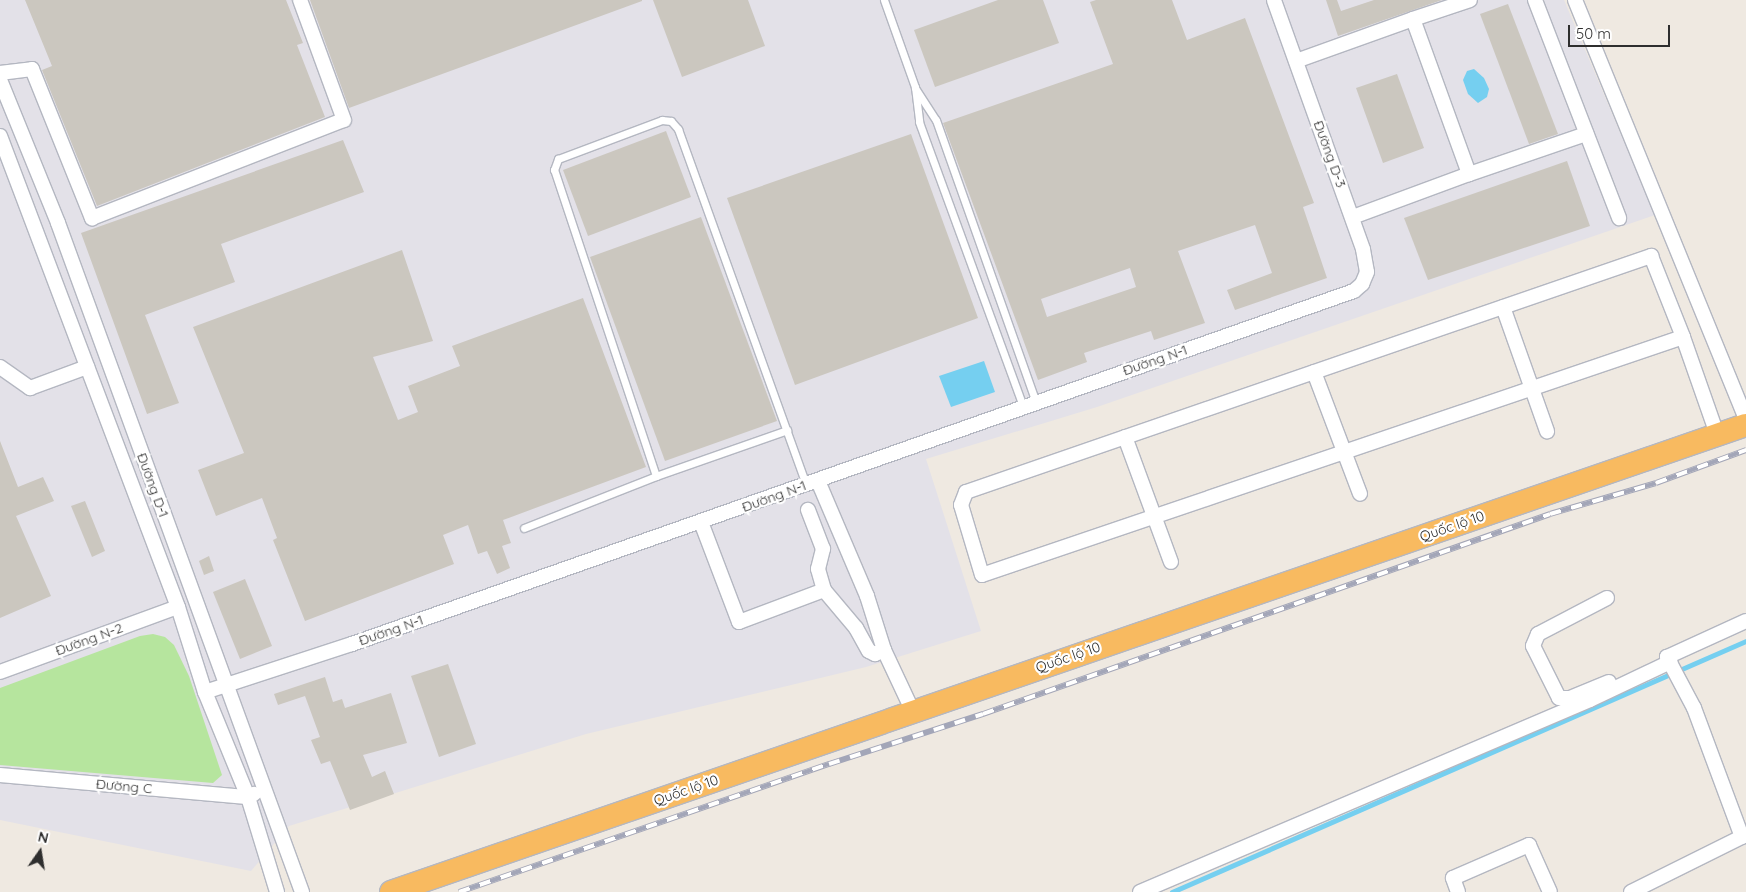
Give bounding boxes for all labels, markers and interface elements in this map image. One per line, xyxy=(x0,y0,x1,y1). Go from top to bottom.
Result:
scale bar xyxy=(1571,15,1674,47)
text: 50 m xyxy=(1576,24,1611,43)
street label: Đường D-3 xyxy=(1310,118,1350,190)
street label: Đường N-1 xyxy=(1120,341,1190,379)
street label: Đường D-1 xyxy=(134,451,172,519)
street label: Đường N-1 xyxy=(740,477,808,515)
street label: Quốc lộ 10 xyxy=(1417,507,1487,545)
street label: Đường N-1 xyxy=(356,611,426,649)
street label: Đường N-2 xyxy=(53,619,125,659)
street label: Quốc lộ 10 xyxy=(1033,638,1103,676)
street label: Quốc lộ 10 xyxy=(651,771,721,809)
street label: Đường C xyxy=(95,775,153,797)
north arrow xyxy=(15,827,65,877)
text: N xyxy=(36,827,50,847)

